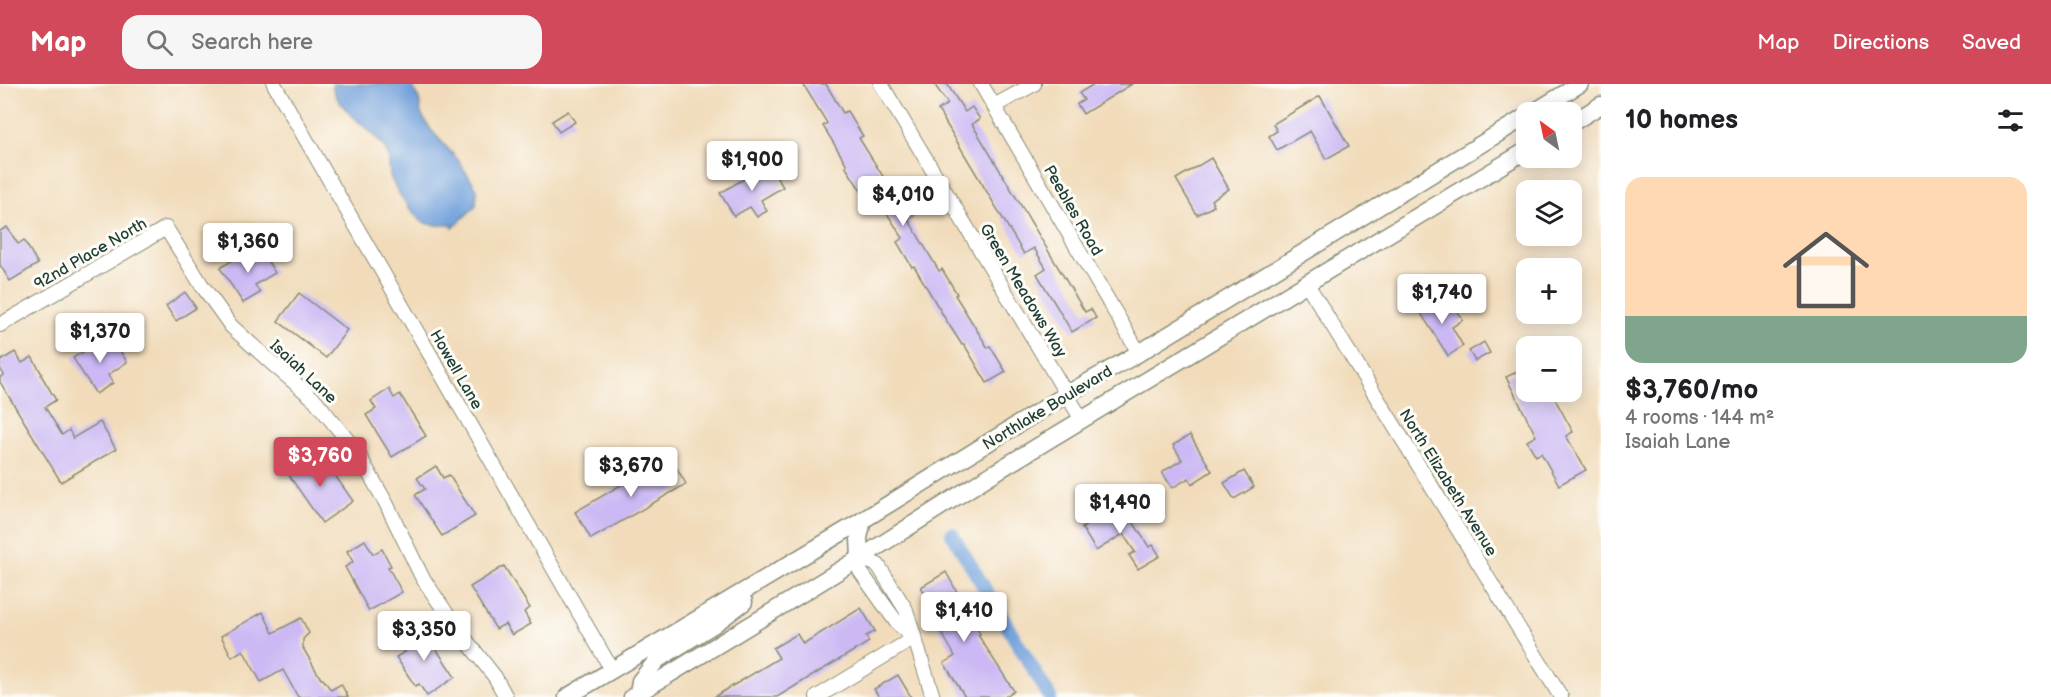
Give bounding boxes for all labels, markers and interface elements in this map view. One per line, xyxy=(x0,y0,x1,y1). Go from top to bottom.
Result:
search box xyxy=(122,15,542,69)
text: Map xyxy=(30,26,86,59)
icon: search xyxy=(143,26,176,59)
text: Search here xyxy=(191,29,313,56)
text: Map xyxy=(1757,30,1800,55)
text: Directions xyxy=(1833,30,1929,55)
text: Saved xyxy=(1962,30,2021,55)
north arrow xyxy=(1516,102,1582,168)
map controls xyxy=(1516,102,1582,402)
icon: filters xyxy=(1994,104,2027,137)
text: 10 homes xyxy=(1625,105,1738,136)
pin: $1,900 xyxy=(703,141,801,192)
text: $1,900 xyxy=(721,148,783,172)
street label: Peebles Road xyxy=(1039,162,1106,259)
pin: $4,010 xyxy=(854,176,952,227)
button: layers xyxy=(1516,180,1582,246)
text: $4,010 xyxy=(872,183,934,207)
street label: 92nd Place North xyxy=(31,214,151,294)
icon: home xyxy=(1772,216,1880,324)
street label: Green Meadows Way xyxy=(975,220,1071,362)
pin: $1,360 xyxy=(199,223,297,274)
text: $1,360 xyxy=(217,230,279,254)
button: + xyxy=(1516,258,1582,324)
pin: $1,740 xyxy=(1393,274,1491,325)
text: $1,740 xyxy=(1411,281,1473,305)
pin: $1,370 xyxy=(51,313,149,364)
text: $1,370 xyxy=(69,320,131,344)
street label: Howell Lane xyxy=(425,327,486,413)
street label: Isaiah Lane xyxy=(266,336,341,408)
button: − xyxy=(1516,336,1582,402)
street label: Northlake Boulevard xyxy=(980,362,1116,454)
text: $3,760/mo xyxy=(1625,375,1758,406)
street label: North Elizabeth Avenue xyxy=(1395,406,1501,560)
text: 4 rooms · 144 m² xyxy=(1625,406,1774,430)
text: Isaiah Lane xyxy=(1625,430,1730,454)
pin: $3,760 xyxy=(271,437,369,488)
text: $3,760 xyxy=(288,444,352,468)
pin: $3,670 xyxy=(582,447,680,498)
text: $3,670 xyxy=(599,454,663,478)
pin: $1,490 xyxy=(1071,484,1169,535)
text: $1,490 xyxy=(1089,491,1151,515)
pin: $1,410 xyxy=(915,592,1013,643)
text: $1,410 xyxy=(935,599,993,623)
pin: $3,350 xyxy=(375,611,473,662)
text: $3,350 xyxy=(392,618,456,642)

